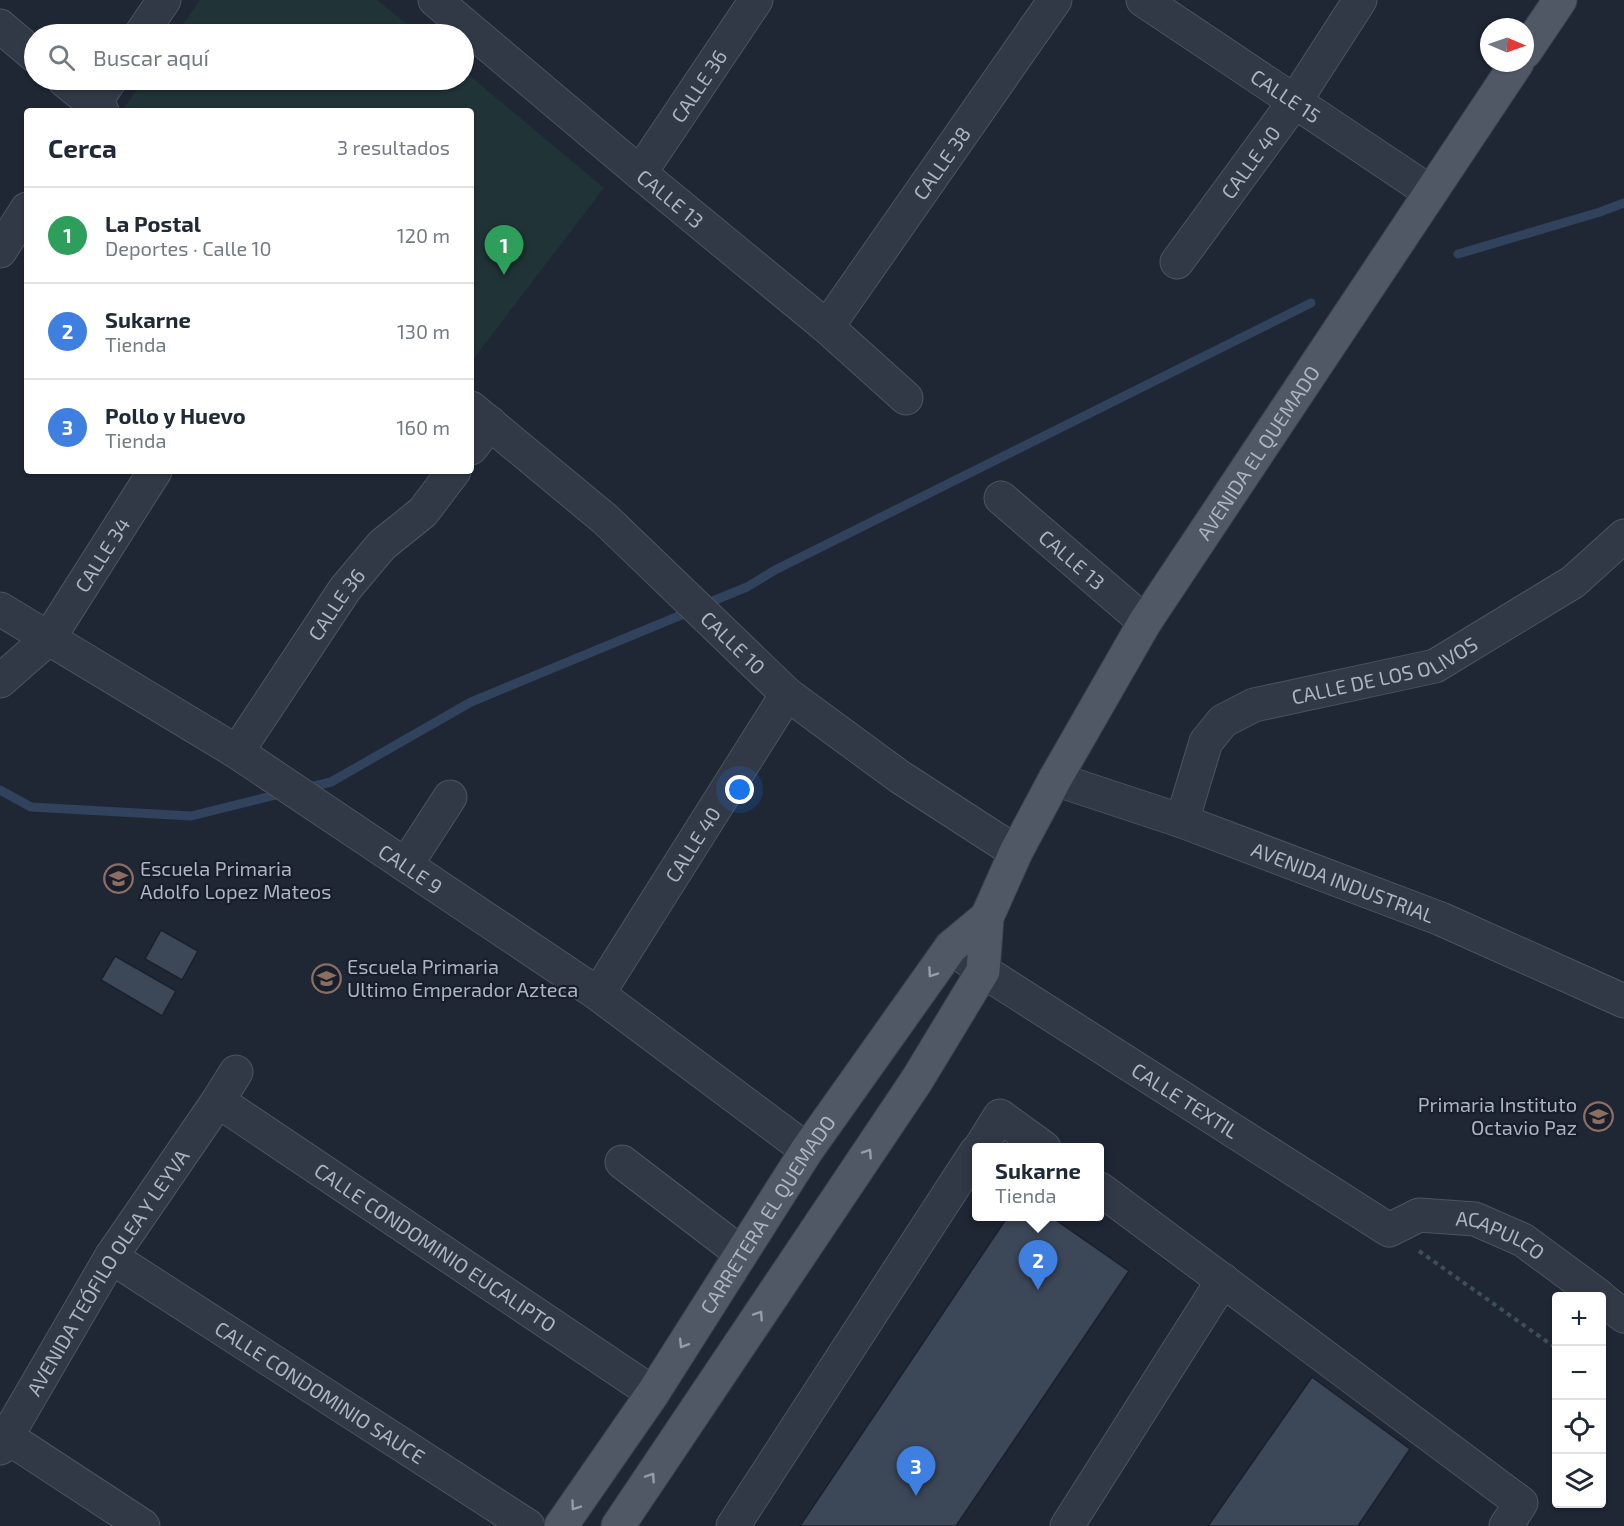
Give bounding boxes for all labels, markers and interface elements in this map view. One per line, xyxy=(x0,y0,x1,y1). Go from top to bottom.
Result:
north arrow xyxy=(1480,18,1534,72)
search box xyxy=(24,24,474,90)
icon: search xyxy=(45,41,78,74)
text: Buscar aquí xyxy=(93,44,209,70)
street label: CALLE 36 xyxy=(665,45,731,127)
street label: CALLE 15 xyxy=(1247,64,1325,128)
street label: CALLE 40 xyxy=(1216,121,1285,203)
street label: CALLE 38 xyxy=(908,122,975,204)
text: Cerca xyxy=(48,132,117,163)
text: 3 resultados xyxy=(337,135,450,159)
street label: CALLE 13 xyxy=(632,164,709,233)
text: La Postal xyxy=(105,210,201,236)
text: 1 xyxy=(63,223,72,247)
text: 120 m xyxy=(397,223,450,247)
pin: 1 xyxy=(484,226,524,275)
text: Deportes · Calle 10 xyxy=(105,236,272,260)
text: Sukarne xyxy=(105,306,191,332)
text: 2 xyxy=(62,319,73,343)
text: 130 m xyxy=(397,319,450,343)
text: Tienda xyxy=(105,332,166,356)
street label: AVENIDA EL QUEMADO xyxy=(1191,361,1324,544)
text: Pollo y Huevo xyxy=(105,402,246,428)
text: 3 xyxy=(62,415,73,439)
text: 160 m xyxy=(397,415,450,439)
text: Tienda xyxy=(105,428,166,452)
street label: CALLE 34 xyxy=(69,513,134,596)
street label: CALLE 13 xyxy=(1034,524,1110,594)
street label: CALLE 36 xyxy=(302,563,370,645)
street label: CALLE 10 xyxy=(696,606,771,679)
street label: CALLE DE LOS OLIVOS xyxy=(1289,631,1482,709)
your location xyxy=(725,775,754,804)
street label: CALLE 40 xyxy=(660,802,725,886)
street label: AVENIDA INDUSTRIAL xyxy=(1248,837,1438,927)
street label: CALLE 9 xyxy=(374,839,447,898)
place label: Escuela Primaria Adolfo Lopez Mateos xyxy=(140,856,331,903)
school or university icon: Escuela Primaria Adolfo Lopez Mateos xyxy=(103,863,135,895)
place label: Escuela Primaria Ultimo Emperador Azteca xyxy=(347,954,578,1001)
school or university icon: Escuela Primaria Ultimo Emperador Azteca xyxy=(310,962,342,994)
one-way arrow xyxy=(928,966,939,977)
street label: CALLE TEXTIL xyxy=(1128,1057,1243,1143)
place label: Primaria Instituto Octavio Paz xyxy=(1418,1092,1577,1139)
school or university icon: Primaria Instituto Octavio Paz xyxy=(1582,1100,1614,1132)
street label: CARRETERA EL QUEMADO xyxy=(695,1110,840,1318)
popup xyxy=(972,1143,1104,1221)
street label: AVENIDA TEÓFILO OLEA Y LEYVA xyxy=(21,1144,194,1400)
one-way arrow xyxy=(861,1149,872,1160)
street label: CALLE CONDOMINIO EUCALIPTO xyxy=(310,1157,561,1337)
text: Sukarne xyxy=(995,1157,1081,1183)
text: Tienda xyxy=(995,1183,1056,1207)
street label: ACAPULCO xyxy=(1455,1206,1550,1264)
pin: 2 xyxy=(1018,1240,1058,1290)
map controls xyxy=(1552,1292,1606,1508)
button: + xyxy=(1552,1292,1606,1346)
one-way arrow xyxy=(752,1311,763,1322)
street label: CALLE CONDOMINIO SAUCE xyxy=(211,1315,430,1468)
one-way arrow xyxy=(679,1338,691,1348)
button: − xyxy=(1552,1346,1606,1400)
button: locate xyxy=(1552,1400,1606,1454)
pin: 3 xyxy=(896,1446,936,1496)
button: layers xyxy=(1552,1454,1606,1508)
one-way arrow xyxy=(644,1473,655,1484)
one-way arrow xyxy=(571,1499,582,1510)

